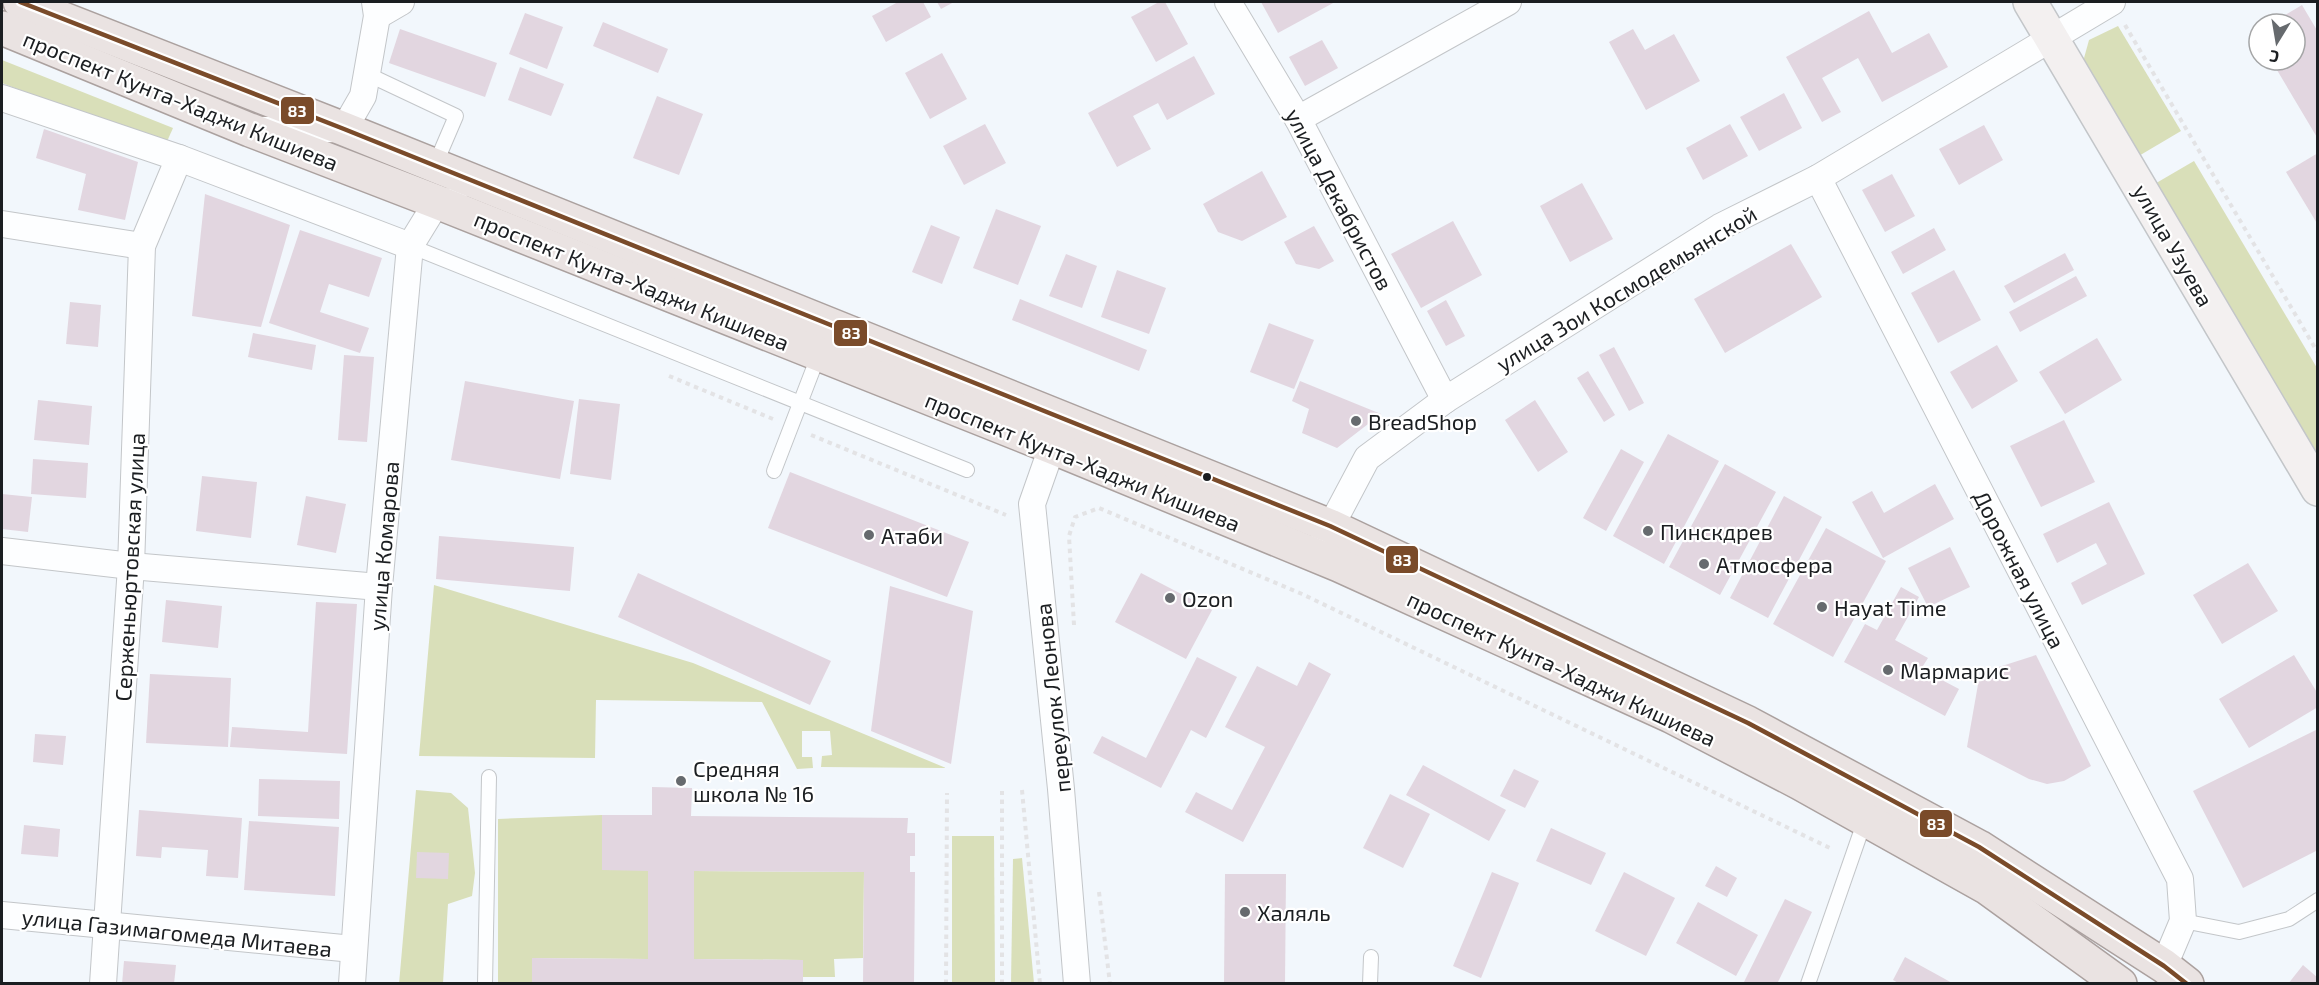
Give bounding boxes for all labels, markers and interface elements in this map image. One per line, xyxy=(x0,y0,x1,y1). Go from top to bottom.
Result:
north arrow xyxy=(2247,12,2307,72)
street label: проспект Кунта-Хаджи Кишиева xyxy=(19,25,342,176)
text: С xyxy=(2268,47,2280,67)
line badge: 83 xyxy=(280,96,315,125)
text: 83 xyxy=(287,101,307,120)
street label: улица Декабристов xyxy=(1280,104,1399,295)
street label: улица Узуева xyxy=(2128,179,2219,311)
street label: улица Зои Космодемьянской xyxy=(1491,200,1761,377)
street label: проспект Кунта-Хаджи Кишиева xyxy=(470,205,793,356)
line badge: 83 xyxy=(833,319,868,347)
text: 83 xyxy=(841,323,861,342)
street label: проспект Кунта-Хаджи Кишиева xyxy=(921,386,1244,537)
place label: BreadShop xyxy=(1368,408,1477,434)
marker: BreadShop xyxy=(1349,414,1363,428)
street label: Серженьюртовская улица xyxy=(109,432,150,702)
street label: улица Комарова xyxy=(363,460,404,632)
unlabelled marker xyxy=(1201,471,1213,483)
street label: Дорожная улица xyxy=(1968,486,2071,653)
place label: Пинскдрев xyxy=(1660,518,1773,544)
place label: Атаби xyxy=(881,522,943,548)
marker: Пинскдрев xyxy=(1641,524,1655,538)
marker: Атаби xyxy=(862,528,876,542)
line badge: 83 xyxy=(1385,545,1419,574)
text: 83 xyxy=(1392,550,1412,569)
place label: Атмосфера xyxy=(1716,551,1833,577)
marker: Атмосфера xyxy=(1697,557,1711,571)
place label: Ozon xyxy=(1182,585,1233,611)
street label: проспект Кунта-Хаджи Кишиева xyxy=(1403,585,1720,752)
marker: Ozon xyxy=(1163,591,1177,605)
place label: Hayat Time xyxy=(1834,594,1947,620)
marker: Hayat Time xyxy=(1815,600,1829,614)
street label: переулок Леонова xyxy=(1029,602,1076,794)
place label: Мармарис xyxy=(1900,657,2009,683)
marker: Мармарис xyxy=(1881,663,1895,677)
place label: Средняя школа № 16 xyxy=(693,755,814,806)
marker: Средняя школа № 16 xyxy=(674,774,688,788)
line badge: 83 xyxy=(1919,809,1953,838)
text: 83 xyxy=(1926,814,1946,833)
place label: Халяль xyxy=(1257,899,1331,925)
street label: улица Газимагомеда Митаева xyxy=(21,903,333,962)
marker: Халяль xyxy=(1238,905,1252,919)

